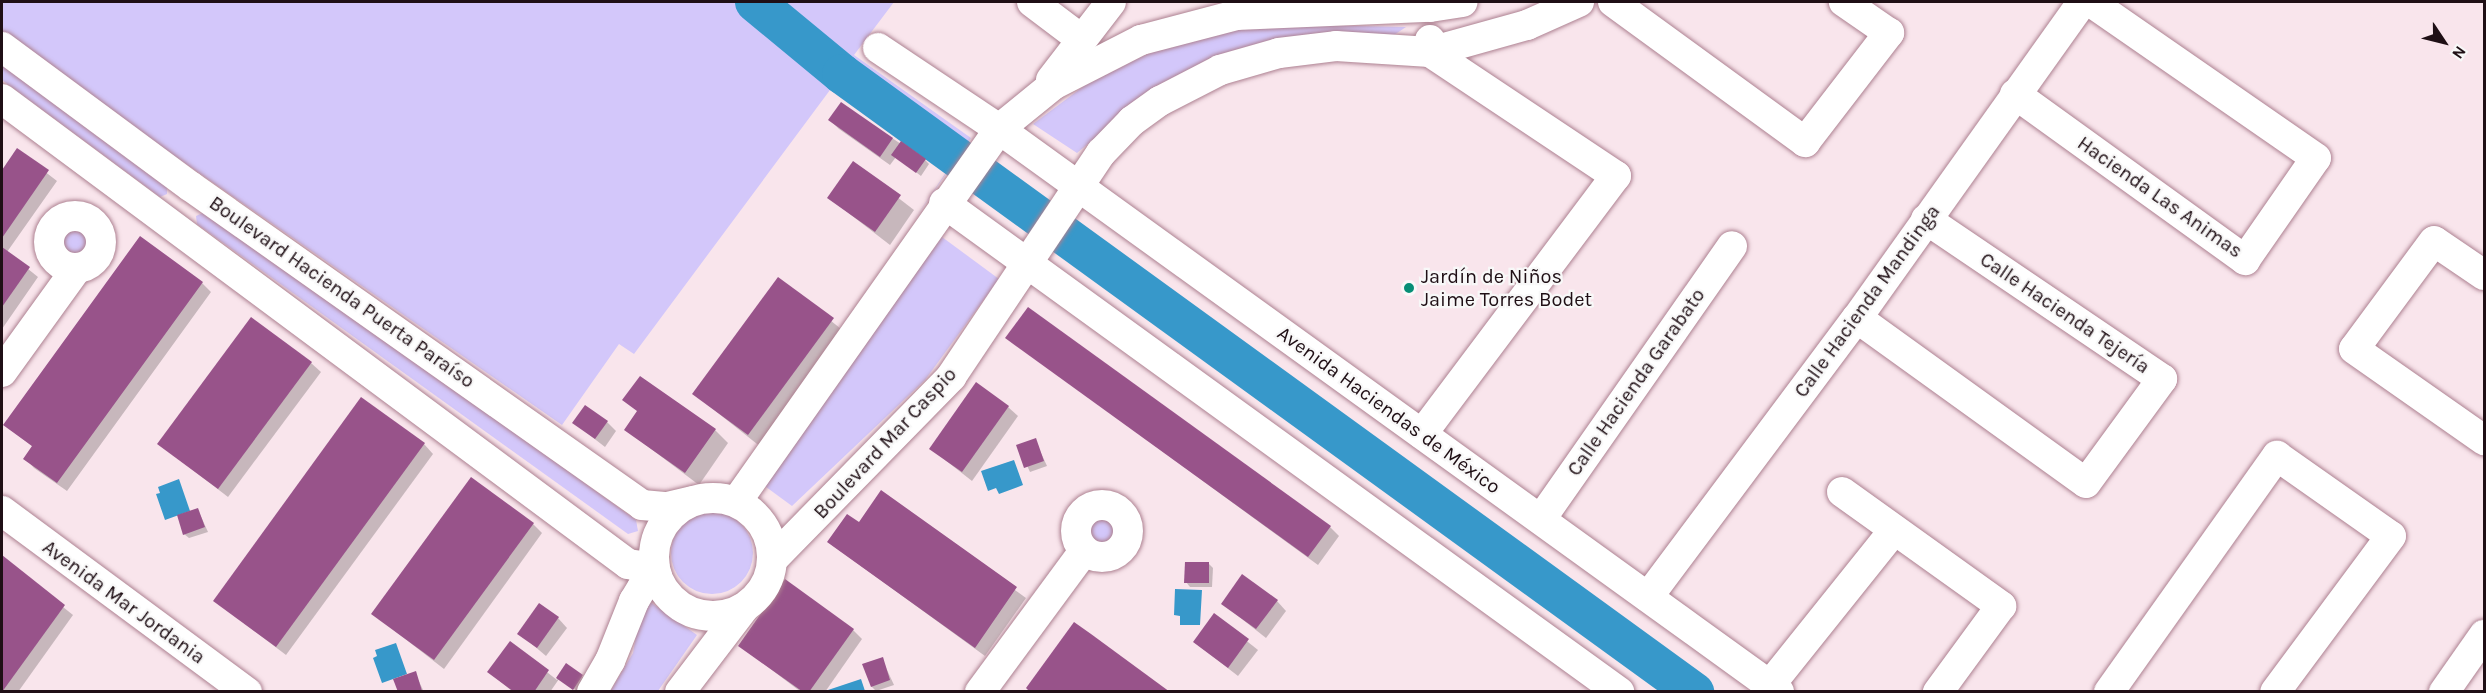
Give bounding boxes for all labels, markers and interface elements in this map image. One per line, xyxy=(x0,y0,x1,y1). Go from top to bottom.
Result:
north arrow xyxy=(2414,12,2474,72)
text: N xyxy=(2448,42,2470,63)
street label: Hacienda Las Animas xyxy=(2073,131,2247,263)
street label: Boulevard Hacienda Puerta Paraíso xyxy=(205,191,479,393)
street label: Calle Hacienda Mandinga xyxy=(1789,200,1945,402)
street label: Calle Hacienda Tejería xyxy=(1976,247,2154,379)
place label: Jardín de Niños Jaime Torres Bodet xyxy=(1421,264,1592,311)
marker: Jardín de Niños Jaime Torres Bodet xyxy=(1402,281,1416,295)
street label: Calle Hacienda Garabato xyxy=(1562,284,1710,480)
street label: Avenida Haciendas de México xyxy=(1273,321,1505,499)
street label: Boulevard Mar Caspio xyxy=(809,362,961,524)
street label: Avenida Mar Jordania xyxy=(38,535,210,669)

